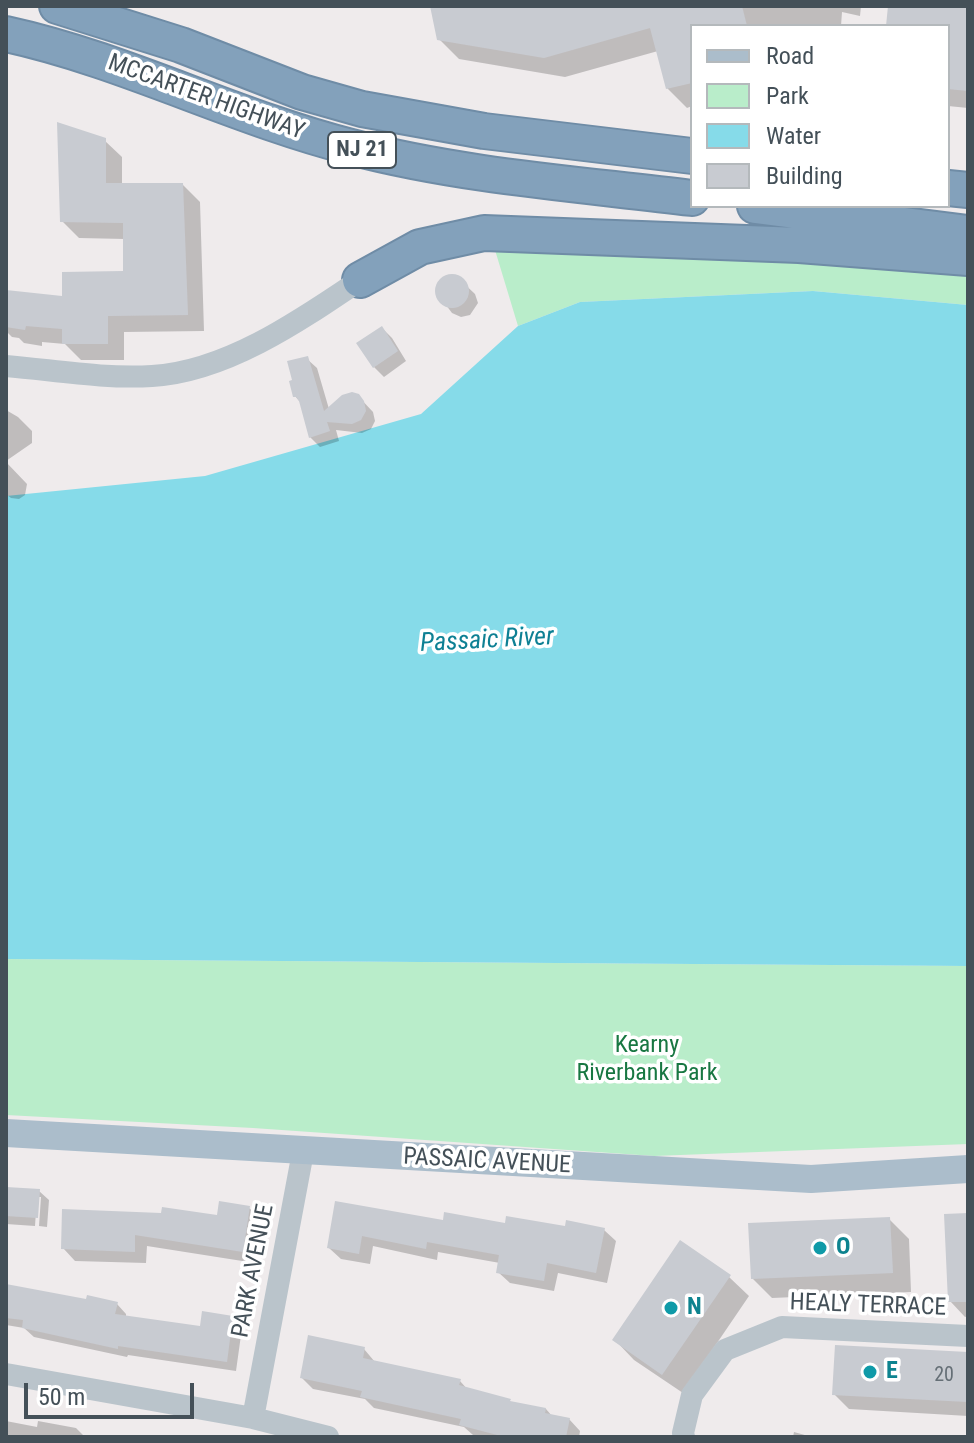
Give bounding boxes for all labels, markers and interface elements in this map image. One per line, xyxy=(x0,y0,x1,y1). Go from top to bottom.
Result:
legend xyxy=(690,24,950,208)
text: Road xyxy=(766,42,814,70)
street label: MCCARTER HIGHWAY xyxy=(104,49,308,147)
text: Park xyxy=(766,82,809,110)
text: Water xyxy=(766,122,821,150)
road number: NJ 21 xyxy=(328,132,396,168)
text: Building xyxy=(766,162,843,190)
water label: Passaic River xyxy=(419,622,555,660)
park label: Kearny Riverbank Park xyxy=(576,1032,718,1088)
street label: PASSAIC AVENUE xyxy=(402,1143,572,1181)
street label: PARK AVENUE xyxy=(227,1202,281,1340)
place label: O xyxy=(836,1234,850,1262)
marker: O xyxy=(811,1239,829,1257)
street label: HEALY TERRACE xyxy=(789,1289,947,1323)
place label: N xyxy=(687,1294,702,1322)
marker: N xyxy=(662,1299,680,1317)
place label: E xyxy=(886,1358,898,1386)
marker: E xyxy=(861,1363,879,1381)
house number: 20 xyxy=(934,1364,954,1388)
scale bar xyxy=(28,1367,198,1417)
text: 50 m xyxy=(38,1383,85,1411)

